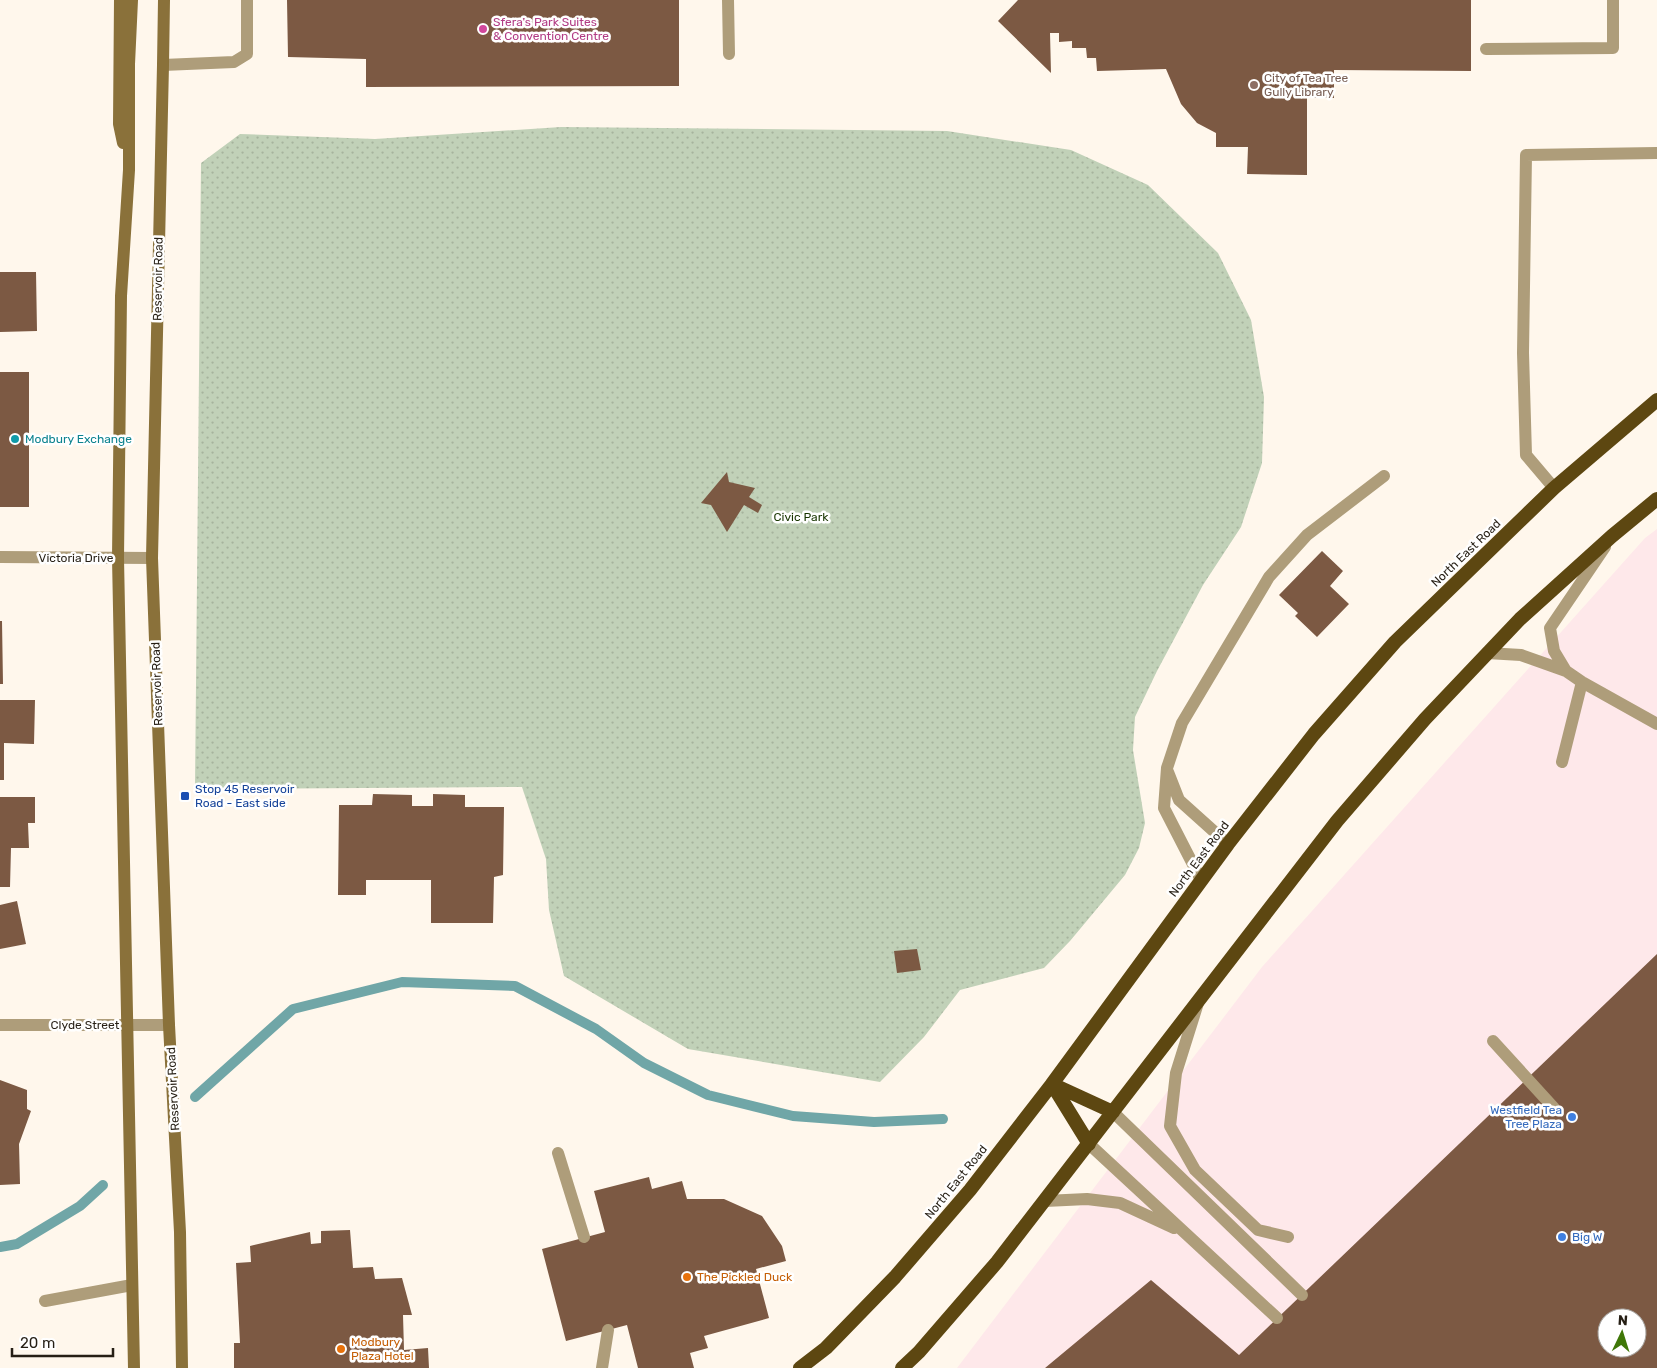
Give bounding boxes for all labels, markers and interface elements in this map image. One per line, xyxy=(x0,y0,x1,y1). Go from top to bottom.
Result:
place label: Sfera's Park Suites & Convention Centre xyxy=(493,15,609,43)
marker: Sfera's Park Suites & Convention Centre xyxy=(477,23,489,35)
place label: City of Tea Tree Gully Library xyxy=(1264,71,1349,99)
marker: City of Tea Tree Gully Library xyxy=(1248,79,1260,91)
street label: Reservoir Road xyxy=(150,237,166,321)
place label: Modbury Exchange xyxy=(25,432,132,446)
marker: Modbury Exchange xyxy=(9,433,21,445)
park label: Civic Park xyxy=(774,510,829,524)
street label: North East Road xyxy=(1428,516,1504,590)
street label: Victoria Drive xyxy=(39,551,114,565)
street label: Reservoir Road xyxy=(149,642,165,726)
place label: Stop 45 Reservoir Road - East side xyxy=(195,782,295,810)
marker: Stop 45 Reservoir Road - East side xyxy=(179,790,191,802)
street label: North East Road xyxy=(1166,819,1232,899)
street label: Clyde Street xyxy=(51,1018,120,1032)
street label: Reservoir Road xyxy=(164,1047,182,1131)
place label: Westfield Tea Tree Plaza xyxy=(1490,1103,1562,1131)
marker: Westfield Tea Tree Plaza xyxy=(1566,1111,1578,1123)
street label: North East Road xyxy=(922,1142,990,1222)
place label: Big W xyxy=(1572,1230,1603,1244)
marker: Big W xyxy=(1556,1231,1568,1243)
place label: The Pickled Duck xyxy=(697,1270,793,1284)
marker: The Pickled Duck xyxy=(681,1271,693,1283)
north arrow xyxy=(1597,1308,1647,1358)
text: N xyxy=(1617,1312,1628,1329)
scale bar xyxy=(12,1326,114,1358)
text: 20 m xyxy=(20,1334,55,1352)
place label: Modbury Plaza Hotel xyxy=(351,1335,414,1363)
marker: Modbury Plaza Hotel xyxy=(335,1343,347,1355)

